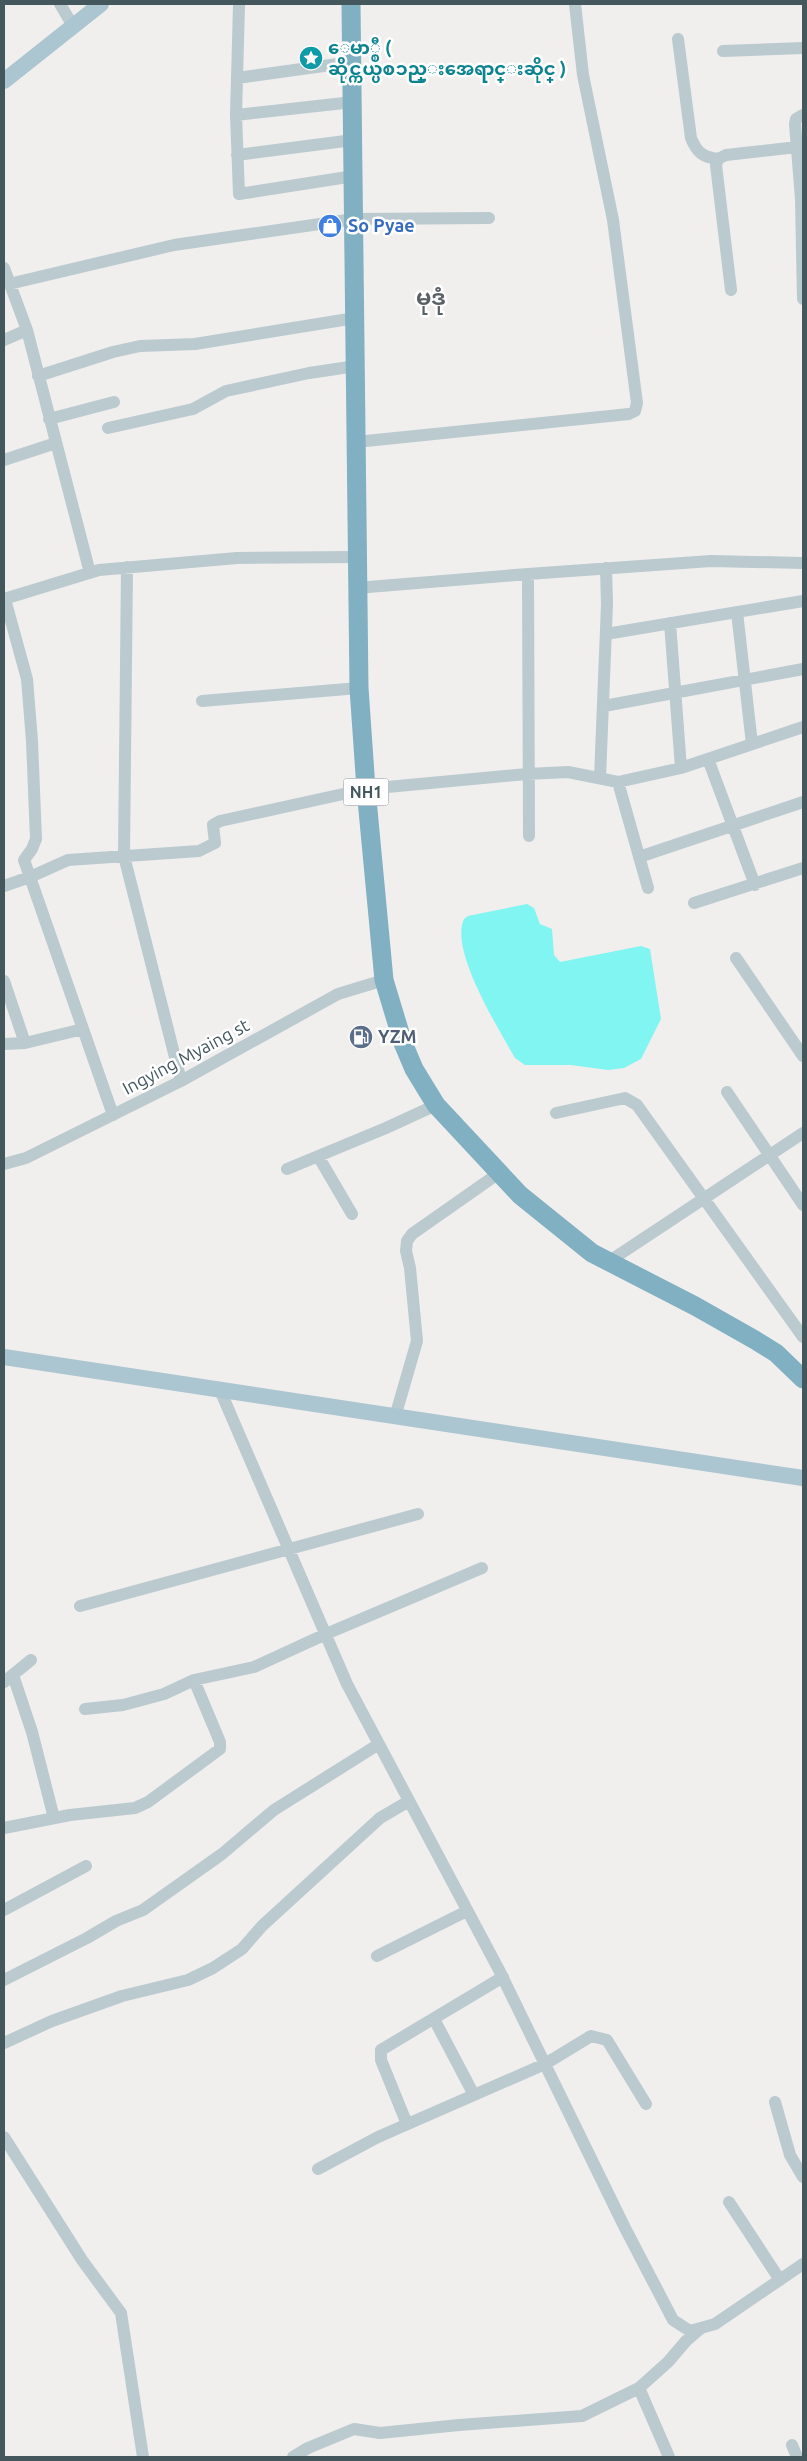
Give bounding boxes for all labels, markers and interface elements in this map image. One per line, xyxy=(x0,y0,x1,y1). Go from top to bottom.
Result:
place label: ေမာ္စီ ( ဆိုင္ကယ္ပစၥည္းအေရာင္းဆိုင္ ) xyxy=(328,37,566,83)
place icon: ေမာ္စီ ( ဆိုင္ကယ္ပစၥည္းအေရာင္းဆိုင္ ) xyxy=(298,45,324,71)
shop icon: So Pyae xyxy=(317,213,343,239)
place label: So Pyae xyxy=(348,215,415,235)
district label: မုဒုံ xyxy=(416,284,446,315)
road number: NH1 xyxy=(344,779,388,806)
street label: Ingying Myaing st xyxy=(119,1014,252,1098)
fuel station icon: YZM xyxy=(348,1024,374,1050)
place label: YZM xyxy=(378,1026,417,1046)

